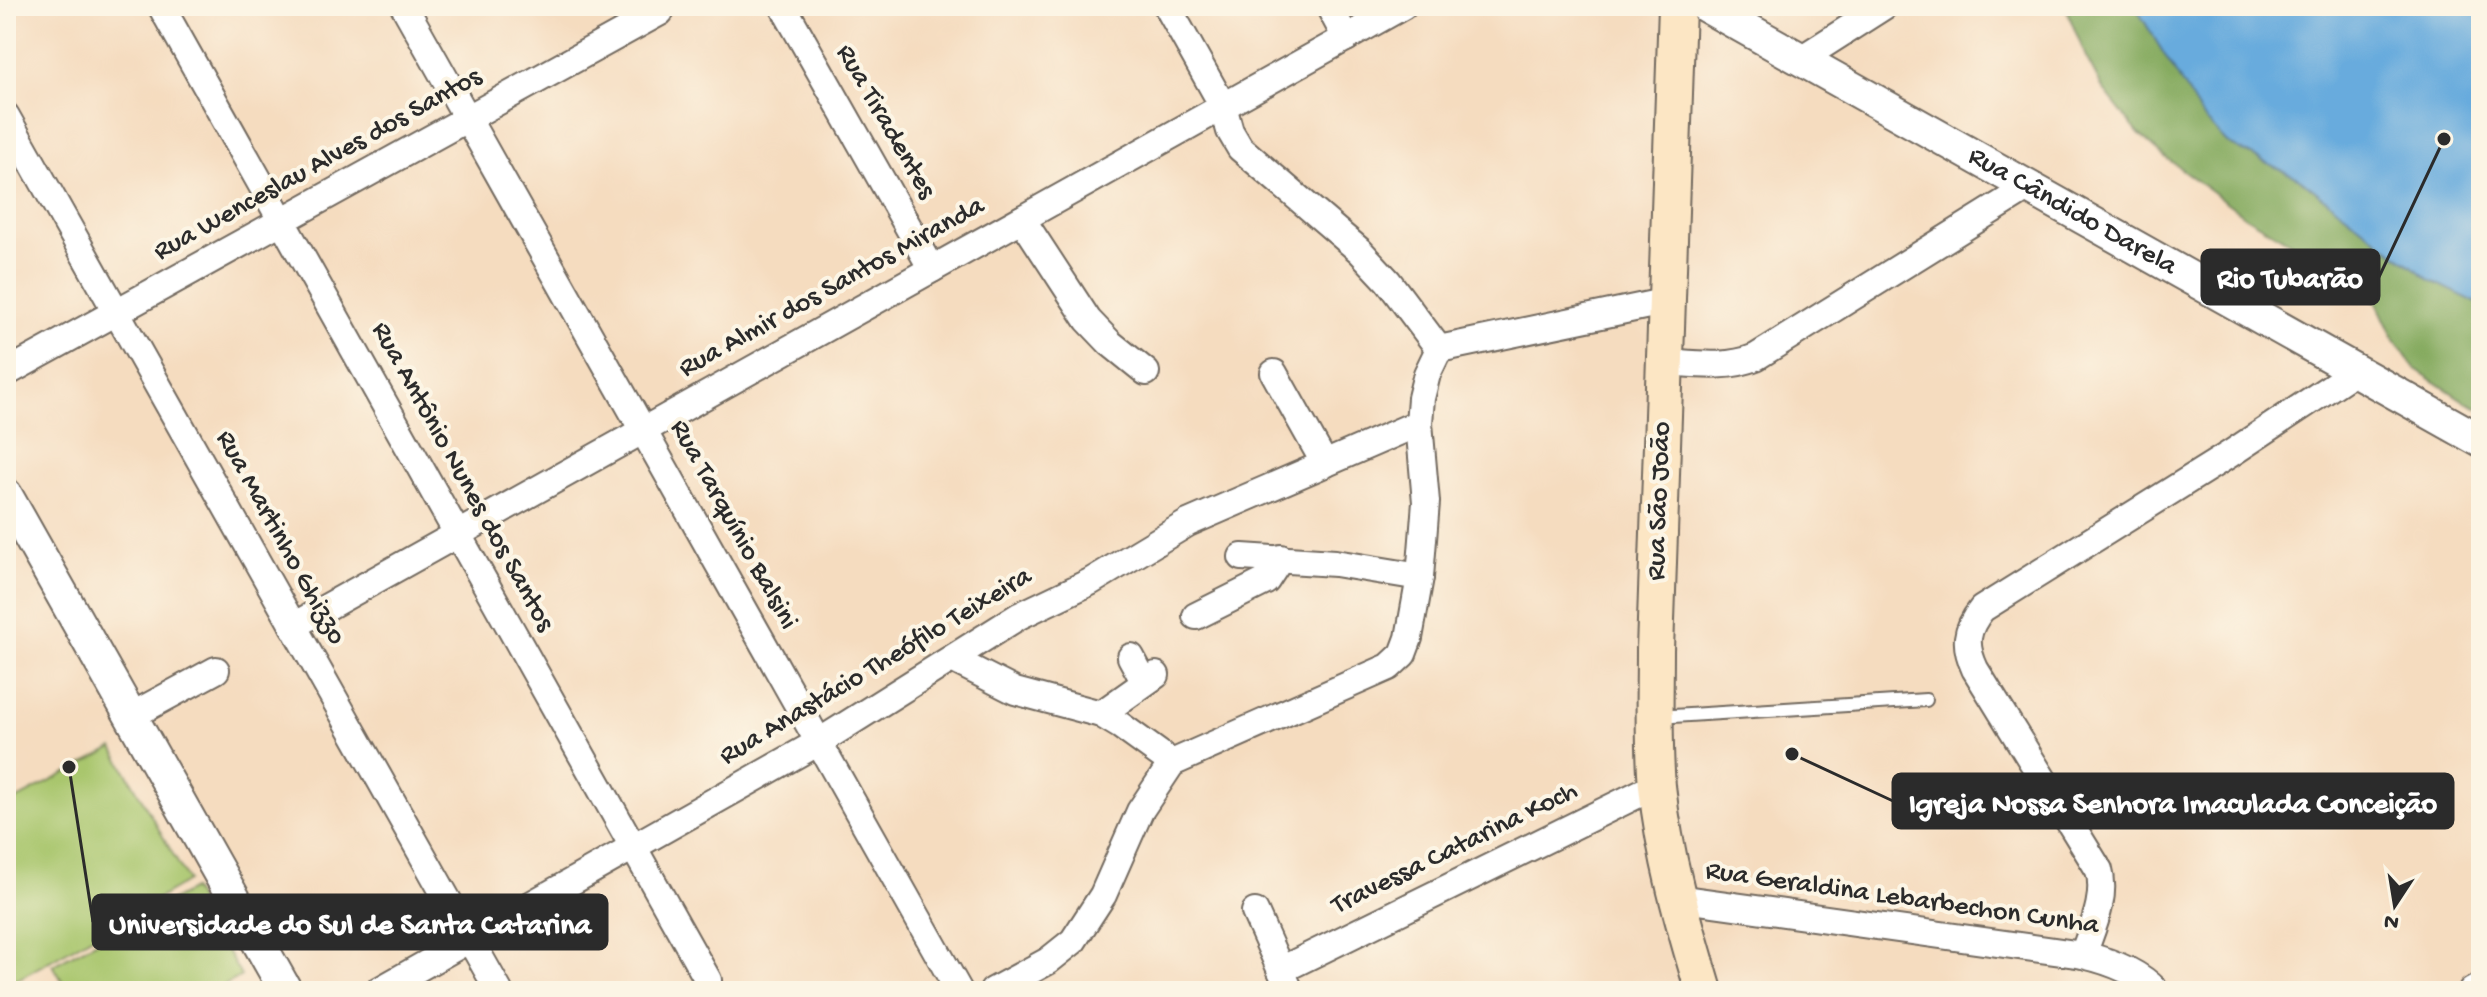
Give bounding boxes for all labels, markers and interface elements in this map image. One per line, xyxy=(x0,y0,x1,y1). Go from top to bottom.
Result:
street label: Rua Tiradentes xyxy=(828,39,943,206)
street label: Rua Wenceslau Alves dos Santos xyxy=(148,61,488,269)
street label: Rua Cândido Darela xyxy=(1962,140,2184,284)
street label: Rua Almir dos Santos Miranda xyxy=(674,189,992,386)
callout: Rio Tubarão xyxy=(2202,250,2379,304)
text: Rio Tubarão xyxy=(2216,264,2363,299)
street label: Rua Antônio Nunes dos Santos xyxy=(363,317,561,638)
street label: Rua Tarquínio Balsini xyxy=(662,414,804,636)
street label: Rua São João xyxy=(1641,421,1679,581)
street label: Rua Martinho Ghizzo xyxy=(207,425,353,651)
street label: Rua Anastácio Theófilo Teixeira xyxy=(714,560,1039,773)
callout: Igreja Nossa Senhora Imaculada Conceição xyxy=(1893,774,2453,828)
street label: Travessa Catarina Koch xyxy=(1325,775,1583,924)
text: Igreja Nossa Senhora Imaculada Conceição xyxy=(1909,789,2438,824)
street label: Rua Geraldina Lebarbechon Cunha xyxy=(1703,855,2102,943)
north arrow xyxy=(2355,865,2435,945)
callout: Universidade do Sul de Santa Catarina xyxy=(93,895,607,949)
text: N xyxy=(2382,906,2401,935)
text: Universidade do Sul de Santa Catarina xyxy=(109,910,592,945)

